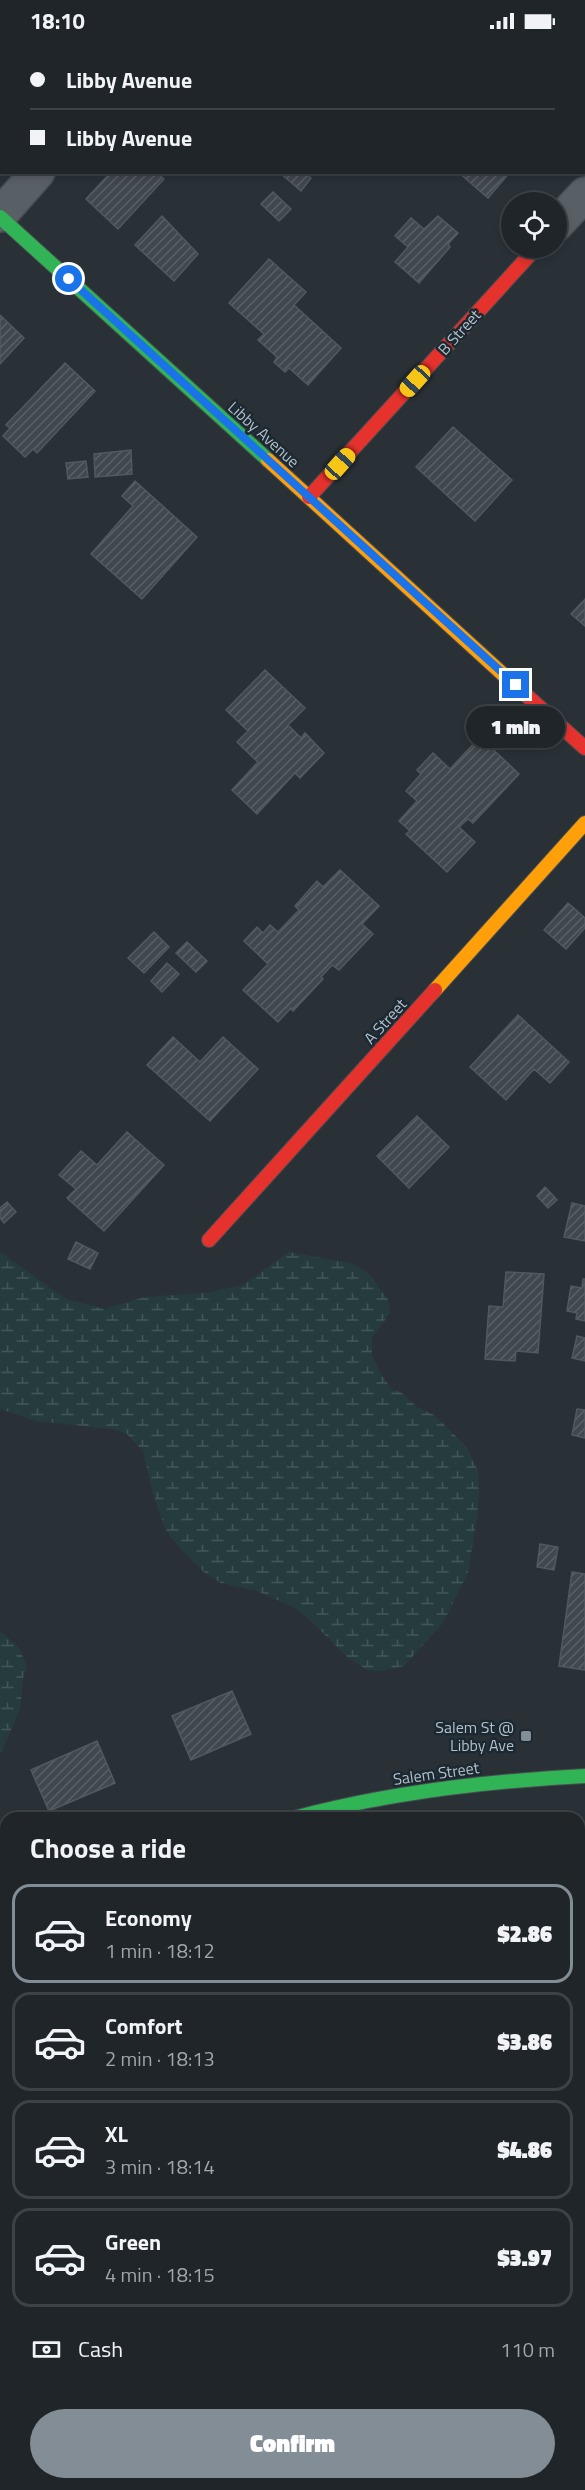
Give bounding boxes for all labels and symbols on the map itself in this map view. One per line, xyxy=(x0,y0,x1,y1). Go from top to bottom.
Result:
route start xyxy=(55,265,82,292)
street label: B Street xyxy=(432,303,486,360)
car xyxy=(396,362,434,400)
street label: Libby Avenue xyxy=(223,395,305,473)
car xyxy=(321,445,359,483)
route end xyxy=(502,671,529,698)
callout: 1 min xyxy=(466,706,566,748)
street label: A Street xyxy=(358,993,412,1049)
place label: Salem St @ Libby Ave xyxy=(435,1715,514,1757)
marker: Salem St @ Libby Ave xyxy=(519,1729,533,1743)
street label: Salem Street xyxy=(391,1755,481,1791)

